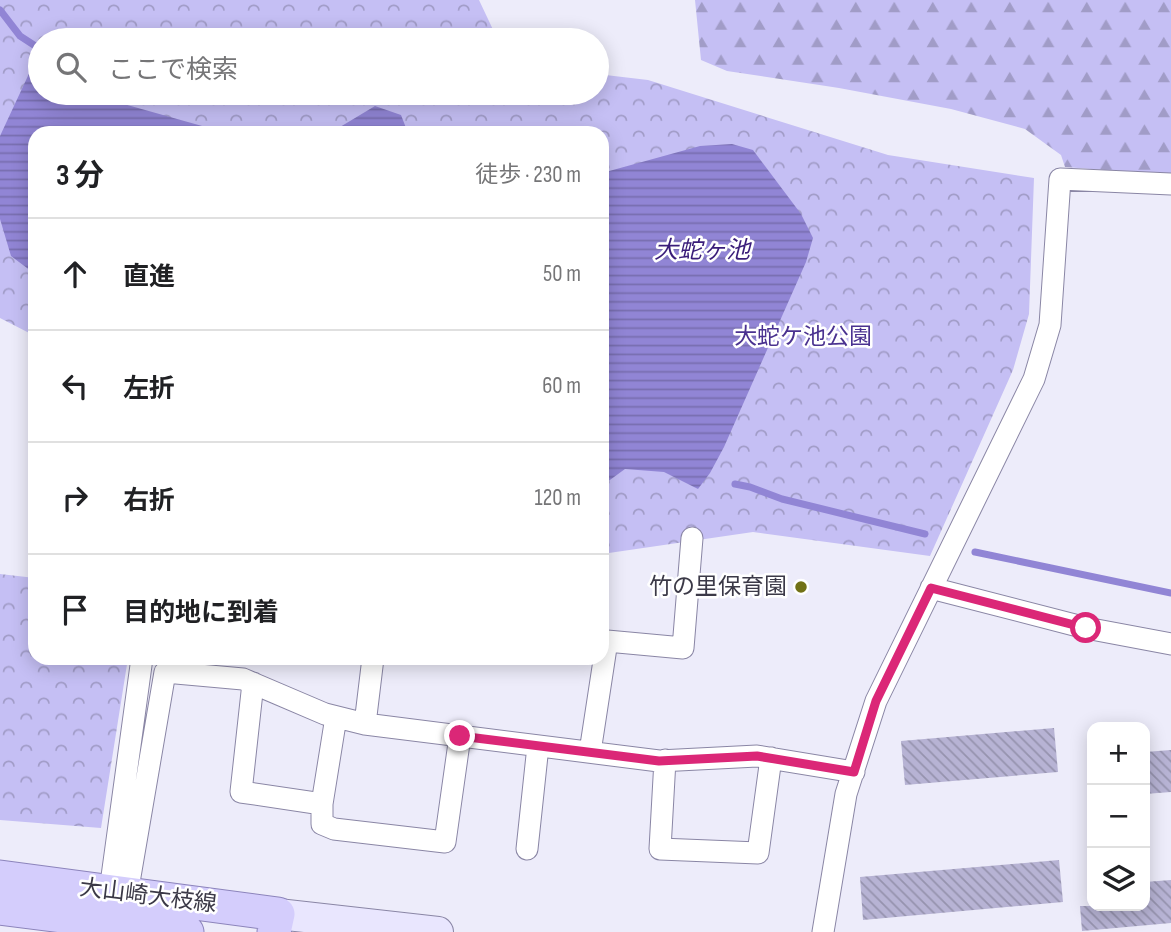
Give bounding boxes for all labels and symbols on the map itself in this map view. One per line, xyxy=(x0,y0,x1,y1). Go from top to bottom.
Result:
water label: 大蛇ヶ池 xyxy=(654,236,752,265)
park label: 大蛇ケ池公園 xyxy=(734,323,872,351)
place label: 竹の里保育園 xyxy=(649,573,787,601)
marker: 竹の里保育園 xyxy=(793,579,809,595)
route start xyxy=(1070,612,1101,643)
route end xyxy=(444,720,475,751)
street label: 大山崎大枝線 xyxy=(78,874,218,918)

